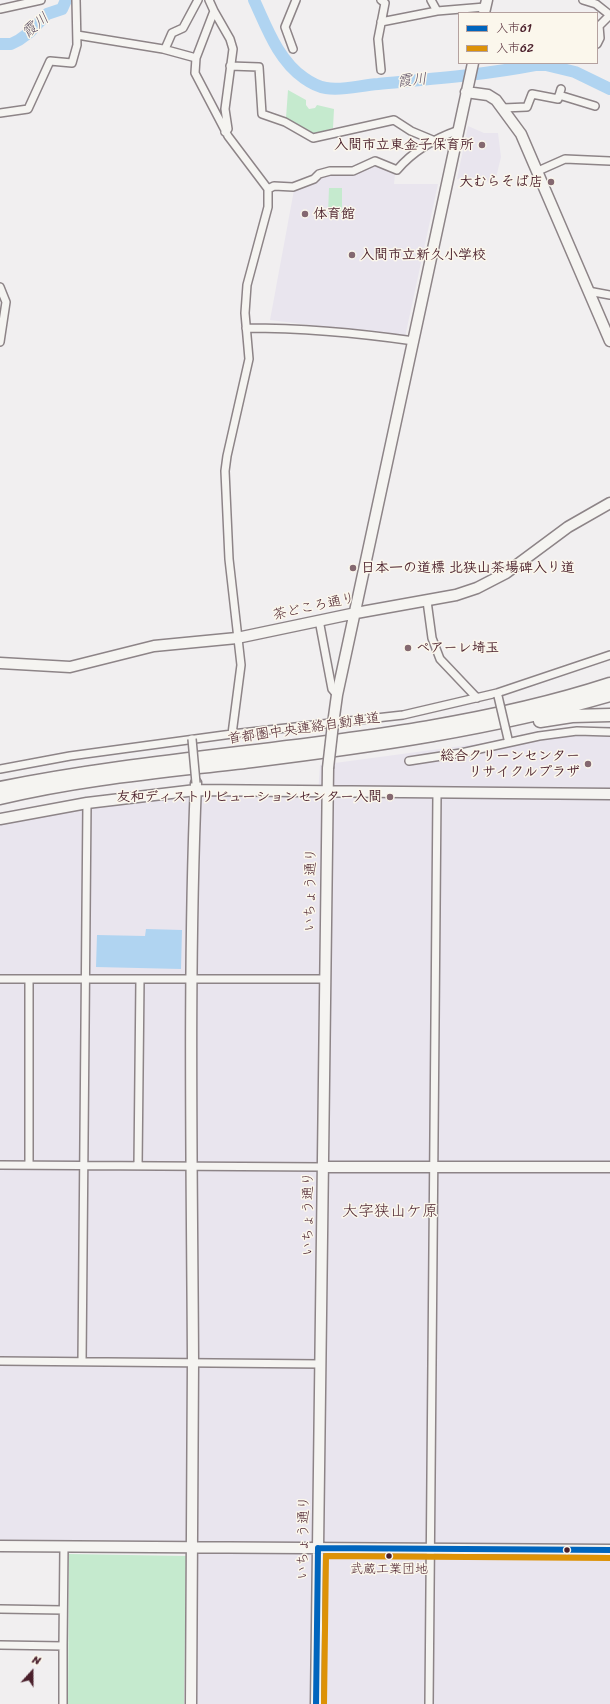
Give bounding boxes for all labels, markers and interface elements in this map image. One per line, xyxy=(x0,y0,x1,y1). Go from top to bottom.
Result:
water label: 霞川 xyxy=(19,10,53,42)
legend xyxy=(458,12,598,64)
text: 入市61 xyxy=(496,17,532,39)
text: 入市62 xyxy=(496,37,534,59)
water label: 霞川 xyxy=(396,70,428,92)
place label: 入間市立東金子保育所 xyxy=(334,137,474,153)
marker: 入間市立東金子保育所 xyxy=(477,140,487,150)
place label: 大むらそば店 xyxy=(459,174,543,190)
marker: 大むらそば店 xyxy=(546,177,556,187)
place label: 体育館 xyxy=(313,206,355,222)
marker: 体育館 xyxy=(300,209,310,219)
place label: 入間市立新久小学校 xyxy=(360,247,486,263)
marker: 入間市立新久小学校 xyxy=(347,250,357,260)
place label: 日本一の道標 北狭山茶場碑入り道 xyxy=(361,560,575,576)
marker: 日本一の道標 北狭山茶場碑入り道 xyxy=(348,563,358,573)
street label: 茶どころ通り xyxy=(271,590,357,624)
place label: ペアーレ埼玉 xyxy=(416,640,499,656)
marker: ペアーレ埼玉 xyxy=(403,643,413,653)
street label: 首都圏中央連絡自動車道 xyxy=(227,710,381,748)
place label: 総合クリーンセンター リサイクルプラザ xyxy=(440,748,580,780)
marker: 総合クリーンセンター リサイクルプラザ xyxy=(583,759,593,769)
place label: 友和ディストリビューションセンター入間 xyxy=(116,789,382,805)
marker: 友和ディストリビューションセンター入間 xyxy=(385,792,395,802)
street label: いちょう通り xyxy=(302,848,320,932)
street label: いちょう通り xyxy=(300,1172,316,1256)
district label: 大字狭山ケ原 xyxy=(342,1202,438,1222)
street label: いちょう通り xyxy=(295,1496,313,1580)
unlabelled marker xyxy=(562,1545,572,1555)
marker: 武蔵工業団地 xyxy=(384,1551,394,1561)
place label: 武蔵工業団地 xyxy=(350,1562,428,1578)
text: N xyxy=(30,1650,43,1671)
north arrow xyxy=(12,1652,52,1692)

